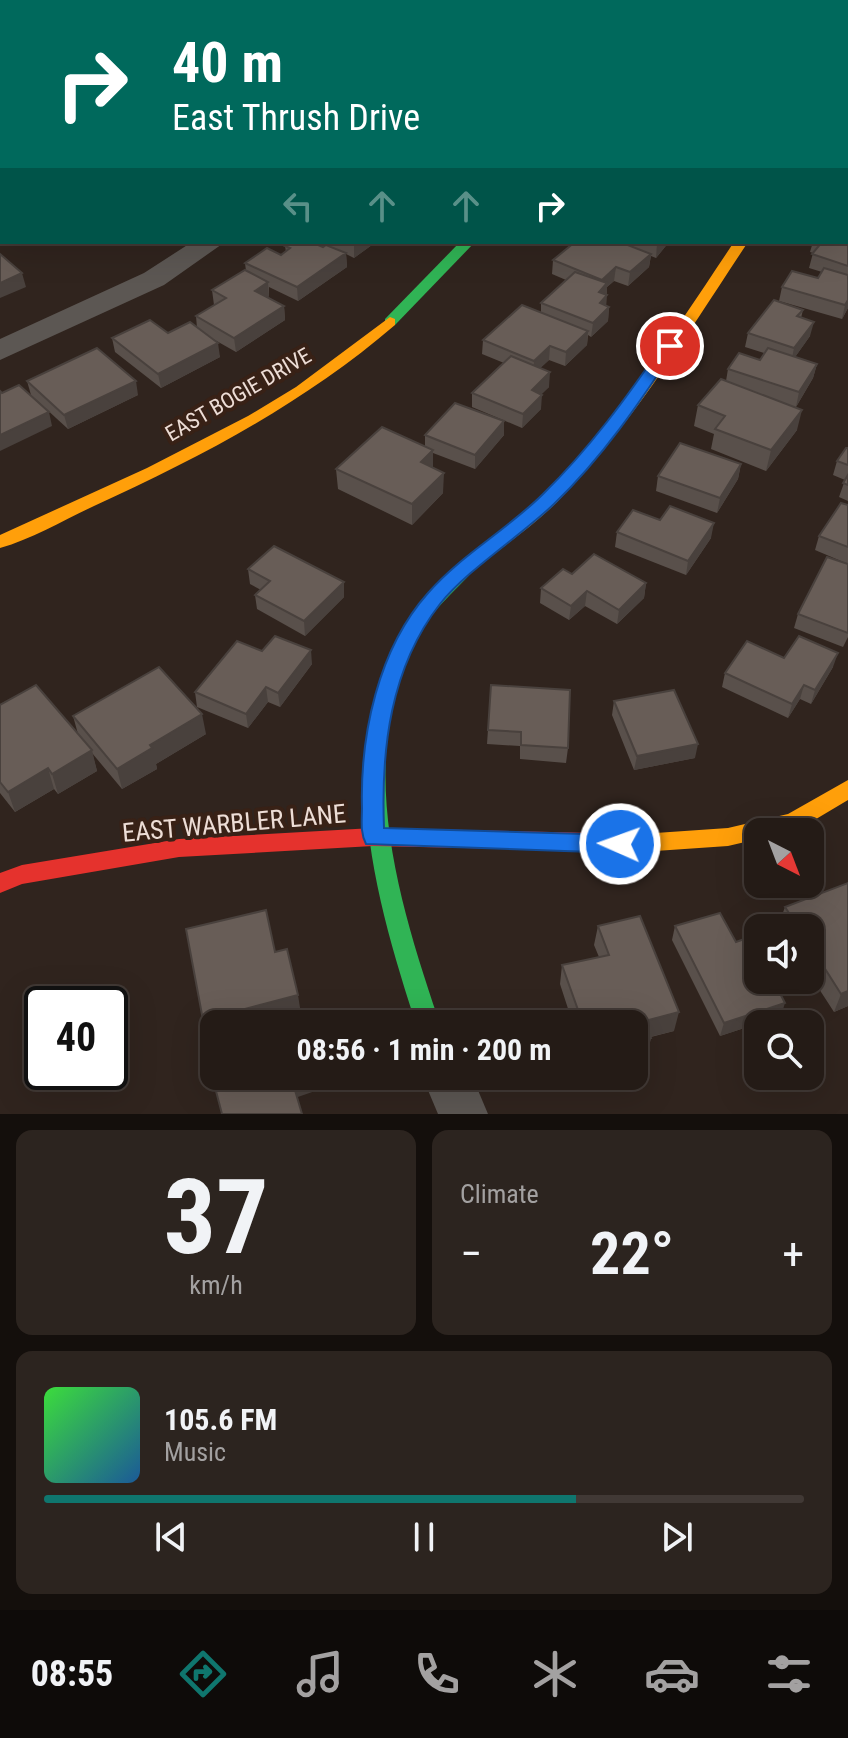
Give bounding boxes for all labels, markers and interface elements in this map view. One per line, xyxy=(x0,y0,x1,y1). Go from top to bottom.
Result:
text: 40 m xyxy=(172,30,283,96)
icon: right xyxy=(40,32,144,136)
text: East Thrush Drive xyxy=(172,97,420,139)
icon: left xyxy=(276,184,320,228)
icon: ahead xyxy=(360,184,404,228)
icon: ahead xyxy=(444,184,488,228)
icon: right xyxy=(528,184,572,228)
pin xyxy=(636,312,704,380)
icon: arrive xyxy=(648,324,692,368)
street label: EAST BOGIE DRIVE xyxy=(161,343,315,446)
street label: EAST WARBLER LANE xyxy=(121,798,347,848)
position arrow xyxy=(578,802,662,886)
north arrow xyxy=(744,818,824,898)
map controls xyxy=(744,818,824,1090)
button: sound xyxy=(744,914,824,994)
speed limit sign: 40 xyxy=(24,986,128,1090)
button: search xyxy=(744,1010,824,1090)
text: 08:56 · 1 min · 200 m xyxy=(297,1032,551,1067)
text: 37 xyxy=(163,1157,269,1278)
text: Climate xyxy=(460,1179,539,1209)
text: 22° xyxy=(590,1218,674,1289)
text: − xyxy=(460,1228,482,1280)
text: + xyxy=(782,1228,804,1280)
text: km/h xyxy=(189,1270,243,1300)
text: 105.6 FM xyxy=(164,1402,277,1437)
text: Music xyxy=(164,1437,226,1467)
icon: previous xyxy=(149,1515,193,1559)
icon: pause xyxy=(402,1515,446,1559)
icon: next xyxy=(655,1515,699,1559)
icon: directions xyxy=(175,1646,231,1702)
icon: music xyxy=(292,1646,348,1702)
icon: phone xyxy=(409,1646,465,1702)
icon: climate xyxy=(527,1646,583,1702)
icon: car xyxy=(644,1646,700,1702)
icon: filters xyxy=(761,1646,817,1702)
text: 08:55 xyxy=(31,1653,113,1695)

